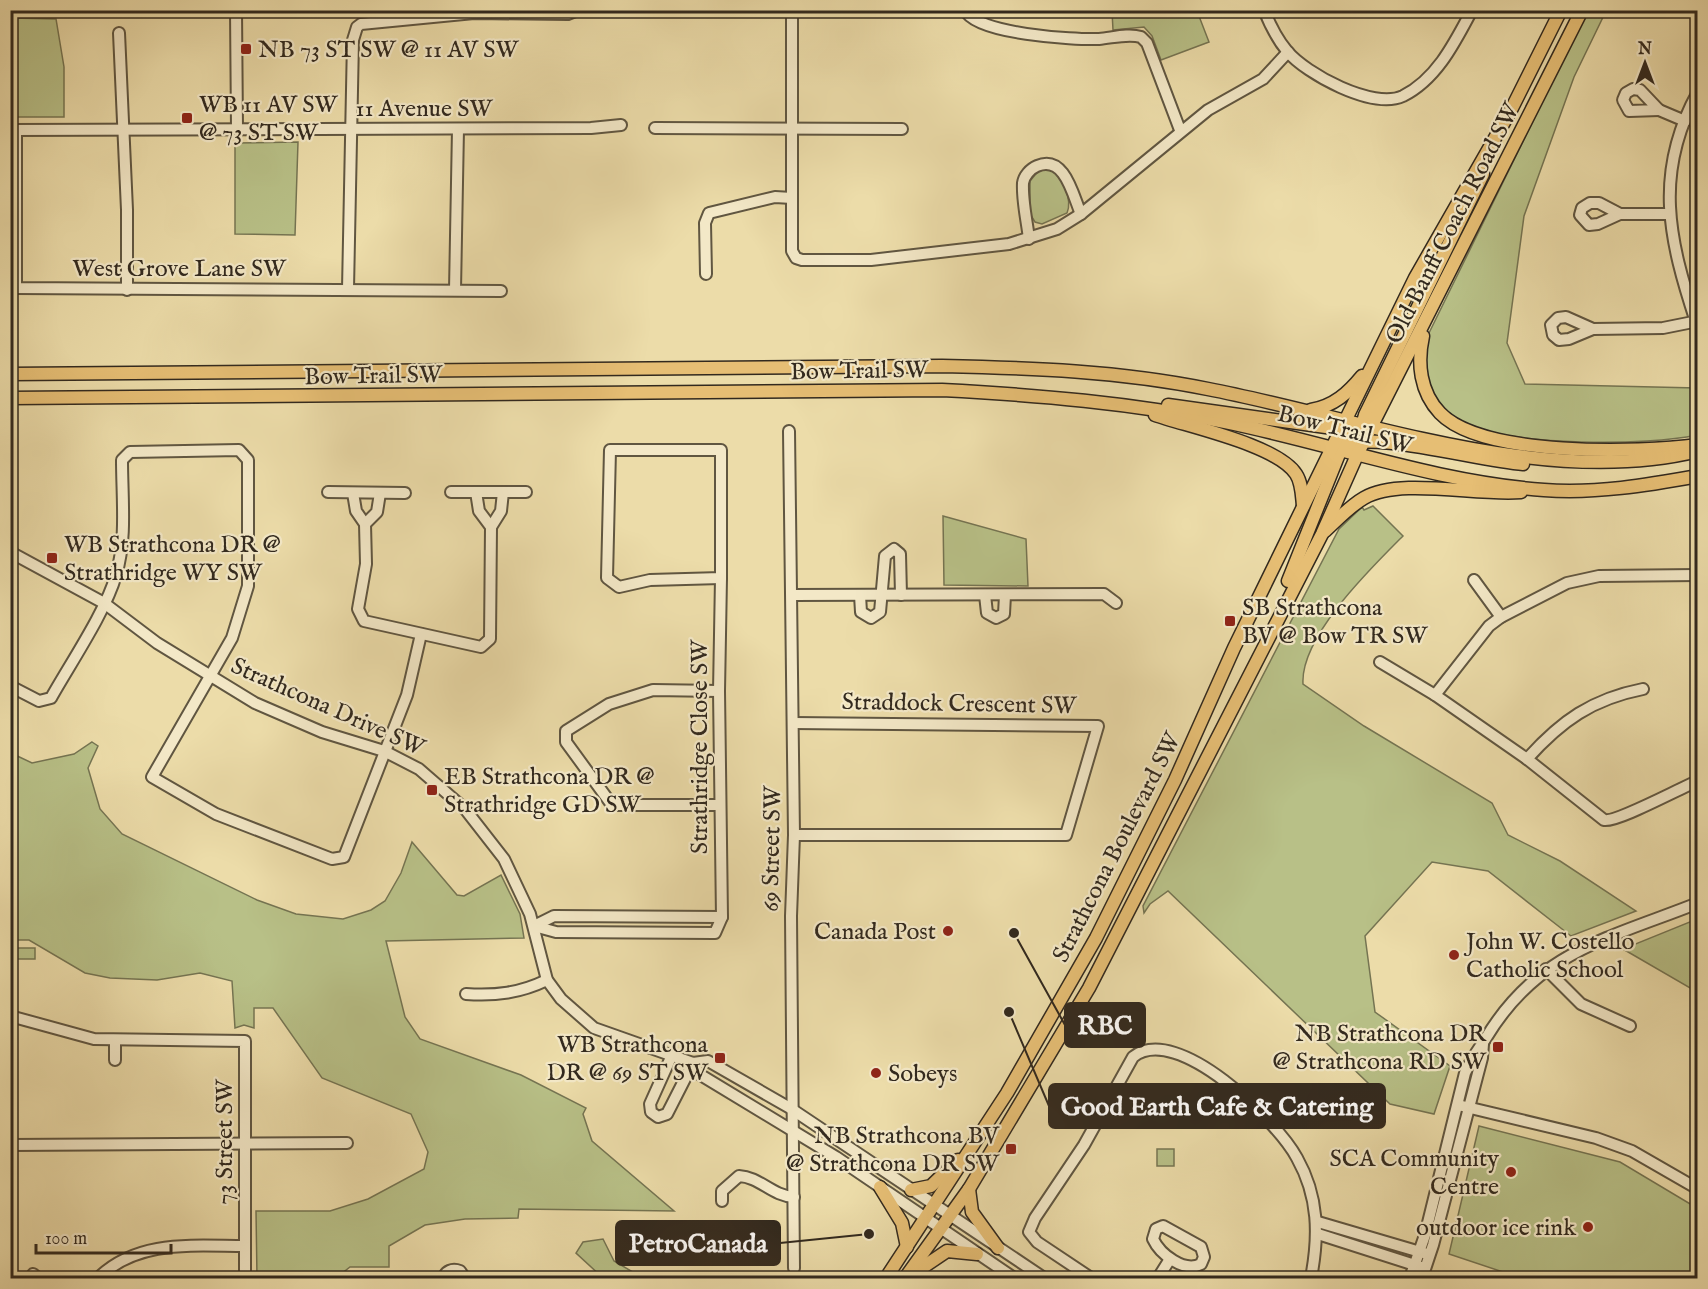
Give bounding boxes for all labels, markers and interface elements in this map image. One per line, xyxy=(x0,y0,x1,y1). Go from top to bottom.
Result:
north arrow xyxy=(1615,33,1675,93)
place label: NB 73 ST SW @ 11 AV SW xyxy=(258,35,520,66)
text: N xyxy=(1637,40,1652,60)
marker: NB 73 ST SW @ 11 AV SW xyxy=(239,42,253,56)
place label: WB 11 AV SW @ 73 ST SW xyxy=(199,90,339,149)
street label: 11 Avenue SW xyxy=(356,94,494,125)
street label: Old Banff Coach Road SW xyxy=(1379,97,1528,349)
marker: WB 11 AV SW @ 73 ST SW xyxy=(180,111,194,125)
street label: West Grove Lane SW xyxy=(72,254,287,285)
street label: Bow Trail SW xyxy=(790,355,929,388)
street label: Bow Trail SW xyxy=(304,360,443,393)
street label: Bow Trail SW xyxy=(1274,399,1416,462)
place label: WB Strathcona DR @ Strathridge WY SW xyxy=(64,530,281,589)
marker: WB Strathcona DR @ Strathridge WY SW xyxy=(45,551,59,565)
place label: SB Strathcona BV @ Bow TR SW xyxy=(1242,593,1428,652)
marker: SB Strathcona BV @ Bow TR SW xyxy=(1223,614,1237,628)
street label: Strathridge Close SW xyxy=(685,639,716,854)
street label: Strathcona Drive SW xyxy=(226,651,430,764)
street label: Straddock Crescent SW xyxy=(841,687,1078,722)
street label: Strathcona Boulevard SW xyxy=(1046,727,1189,968)
place label: EB Strathcona DR @ Strathridge GD SW xyxy=(444,762,654,821)
marker: EB Strathcona DR @ Strathridge GD SW xyxy=(425,783,439,797)
street label: 69 Street SW xyxy=(756,785,789,912)
place label: Canada Post xyxy=(814,917,936,948)
marker: Canada Post xyxy=(941,924,955,938)
place label: John W. Costello Catholic School xyxy=(1463,927,1635,986)
marker: John W. Costello Catholic School xyxy=(1447,948,1461,962)
callout: RBC xyxy=(1065,1003,1145,1047)
text: RBC xyxy=(1077,1010,1133,1043)
place label: NB Strathcona DR @ Strathcona RD SW xyxy=(1273,1019,1487,1078)
place label: WB Strathcona DR @ 69 ST SW xyxy=(546,1030,709,1089)
marker: NB Strathcona DR @ Strathcona RD SW xyxy=(1491,1040,1505,1054)
marker: WB Strathcona DR @ 69 ST SW xyxy=(713,1051,727,1065)
place label: Sobeys xyxy=(888,1059,957,1090)
marker: Sobeys xyxy=(869,1066,883,1080)
street label: 73 Street SW xyxy=(210,1078,241,1205)
callout: Good Earth Cafe & Catering xyxy=(1049,1084,1385,1128)
text: Good Earth Cafe & Catering xyxy=(1061,1091,1374,1124)
place label: NB Strathcona BV @ Strathcona DR SW xyxy=(786,1121,1000,1180)
marker: NB Strathcona BV @ Strathcona DR SW xyxy=(1004,1142,1018,1156)
place label: SCA Community Centre xyxy=(1330,1144,1499,1203)
marker: SCA Community Centre xyxy=(1504,1165,1518,1179)
place label: outdoor ice rink xyxy=(1416,1213,1576,1244)
scale bar xyxy=(36,1217,171,1255)
marker: outdoor ice rink xyxy=(1581,1220,1595,1234)
callout: PetroCanada xyxy=(616,1221,780,1265)
text: 100 m xyxy=(45,1228,87,1251)
text: PetroCanada xyxy=(628,1228,768,1261)

